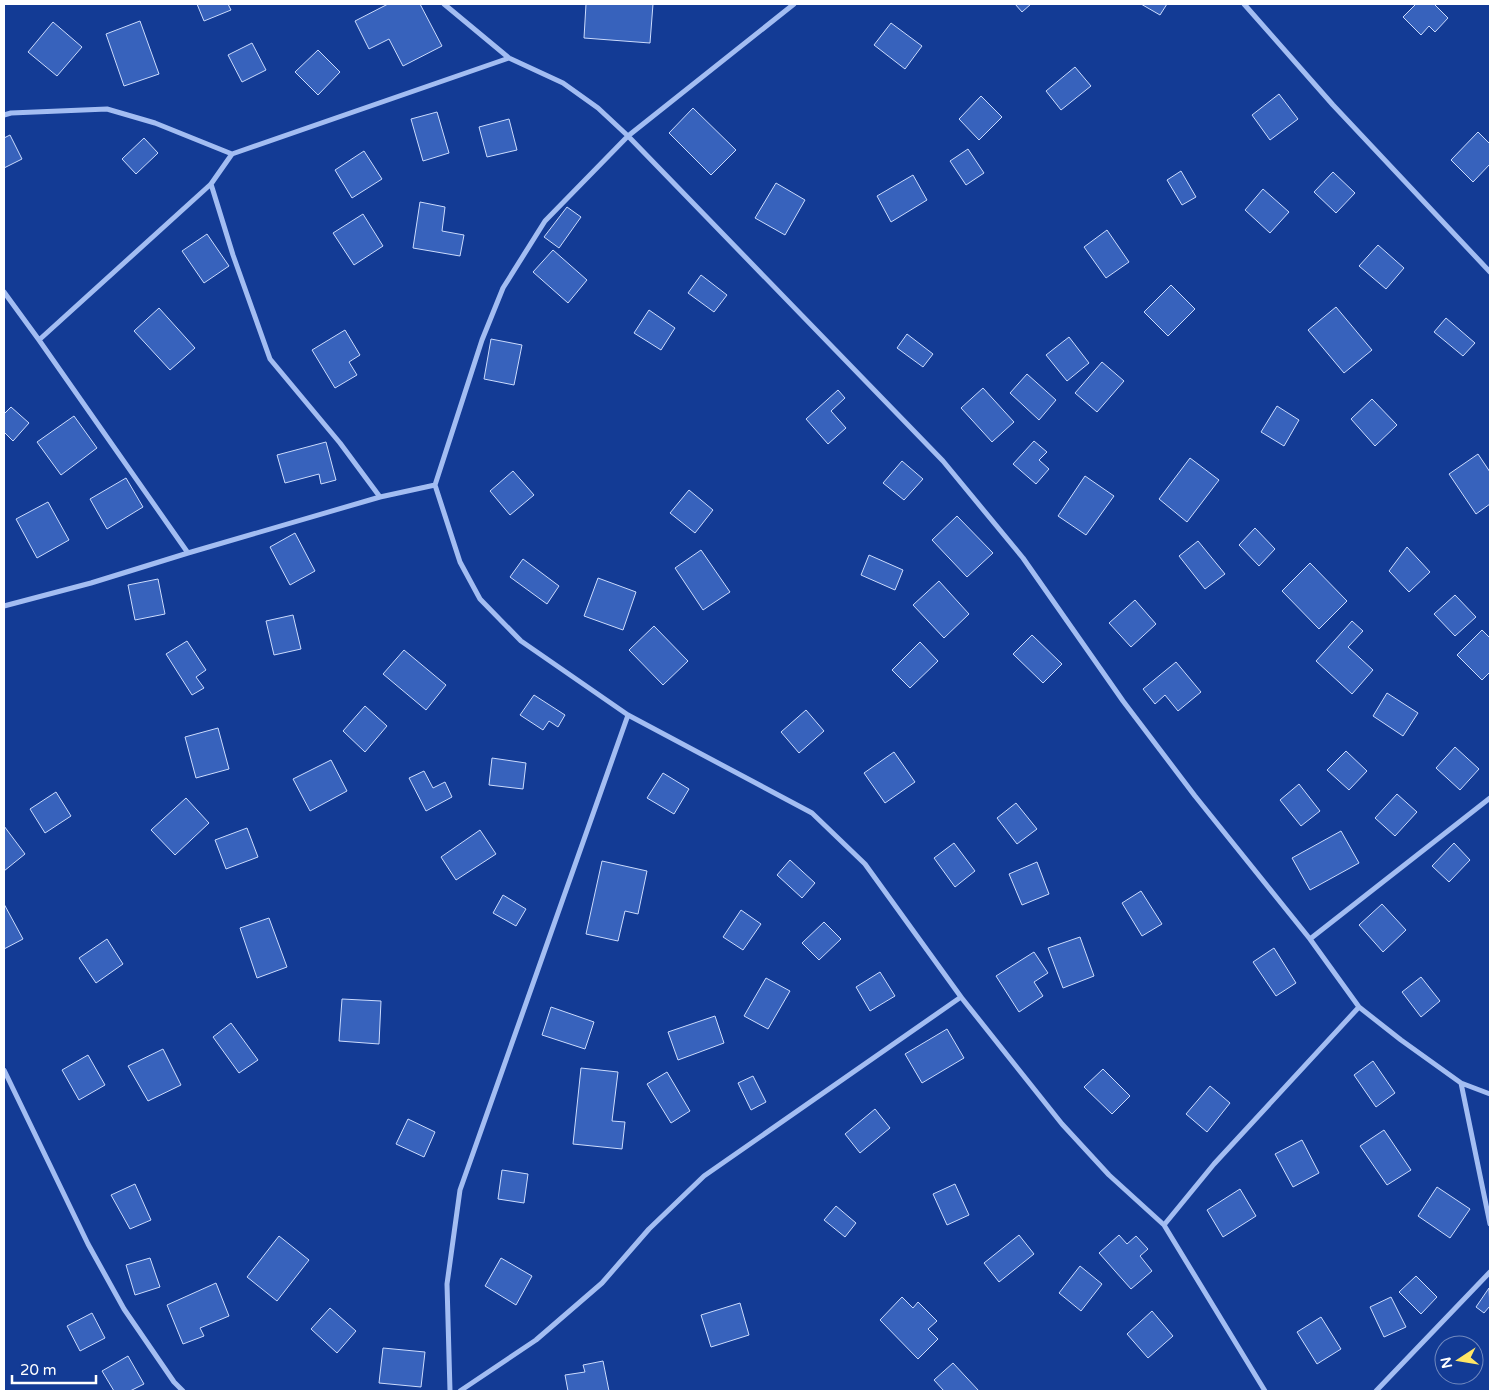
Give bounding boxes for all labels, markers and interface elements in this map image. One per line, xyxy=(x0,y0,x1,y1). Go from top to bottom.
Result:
north arrow xyxy=(1434,1335,1484,1385)
scale bar xyxy=(12,1352,96,1384)
text: N xyxy=(1437,1355,1456,1370)
text: 20 m xyxy=(20,1361,57,1379)

